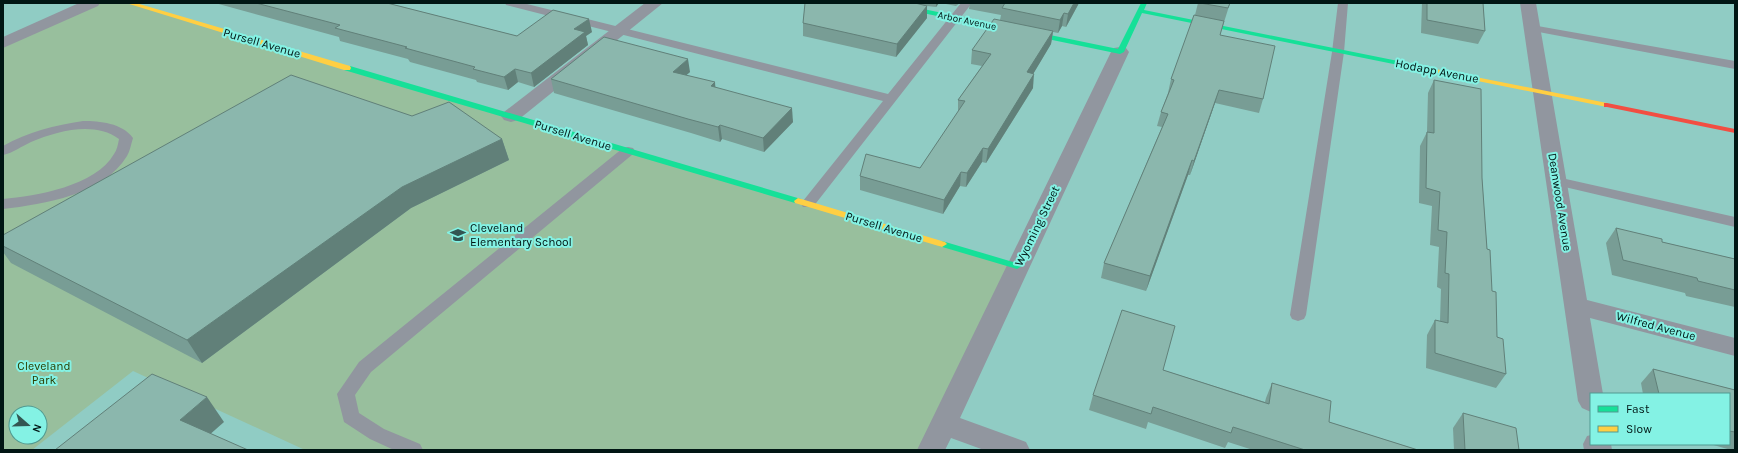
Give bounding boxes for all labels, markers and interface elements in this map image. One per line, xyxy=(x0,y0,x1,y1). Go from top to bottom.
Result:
street label: Arbor Avenue xyxy=(937,9,997,33)
street label: Pursell Avenue xyxy=(222,25,302,61)
street label: Hodapp Avenue xyxy=(1394,56,1480,86)
street label: Pursell Avenue xyxy=(533,117,613,153)
street label: Deanwood Avenue xyxy=(1545,152,1575,252)
street label: Wyoming Street xyxy=(1012,183,1063,268)
street label: Pursell Avenue xyxy=(844,209,924,245)
place label: Cleveland Elementary School xyxy=(470,221,572,249)
school or university icon: Cleveland Elementary School xyxy=(449,226,467,244)
street label: Wilfred Avenue xyxy=(1615,309,1697,343)
park label: Cleveland Park xyxy=(17,359,71,387)
legend xyxy=(1590,393,1730,445)
text: Fast xyxy=(1626,402,1650,416)
north arrow xyxy=(8,405,48,445)
text: N xyxy=(29,422,44,434)
text: Slow xyxy=(1626,422,1652,436)

